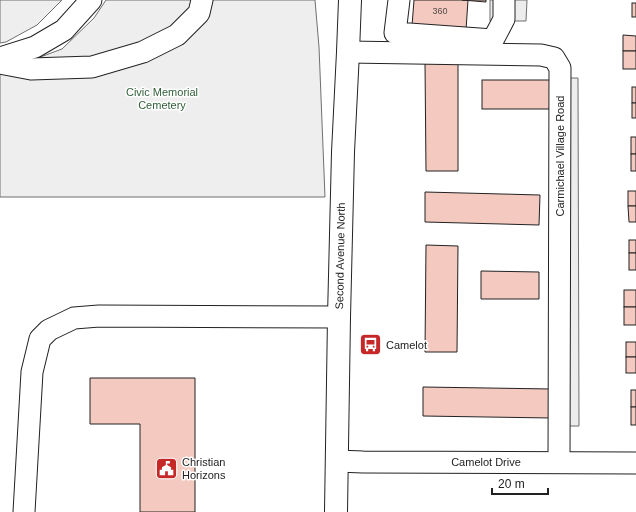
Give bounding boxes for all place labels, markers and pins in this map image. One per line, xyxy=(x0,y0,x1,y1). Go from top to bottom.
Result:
bus stop icon: Camelot xyxy=(358,332,384,358)
place label: Camelot xyxy=(386,339,427,351)
public building icon: Christian Horizons xyxy=(154,455,180,481)
place label: Christian Horizons xyxy=(182,456,226,481)

